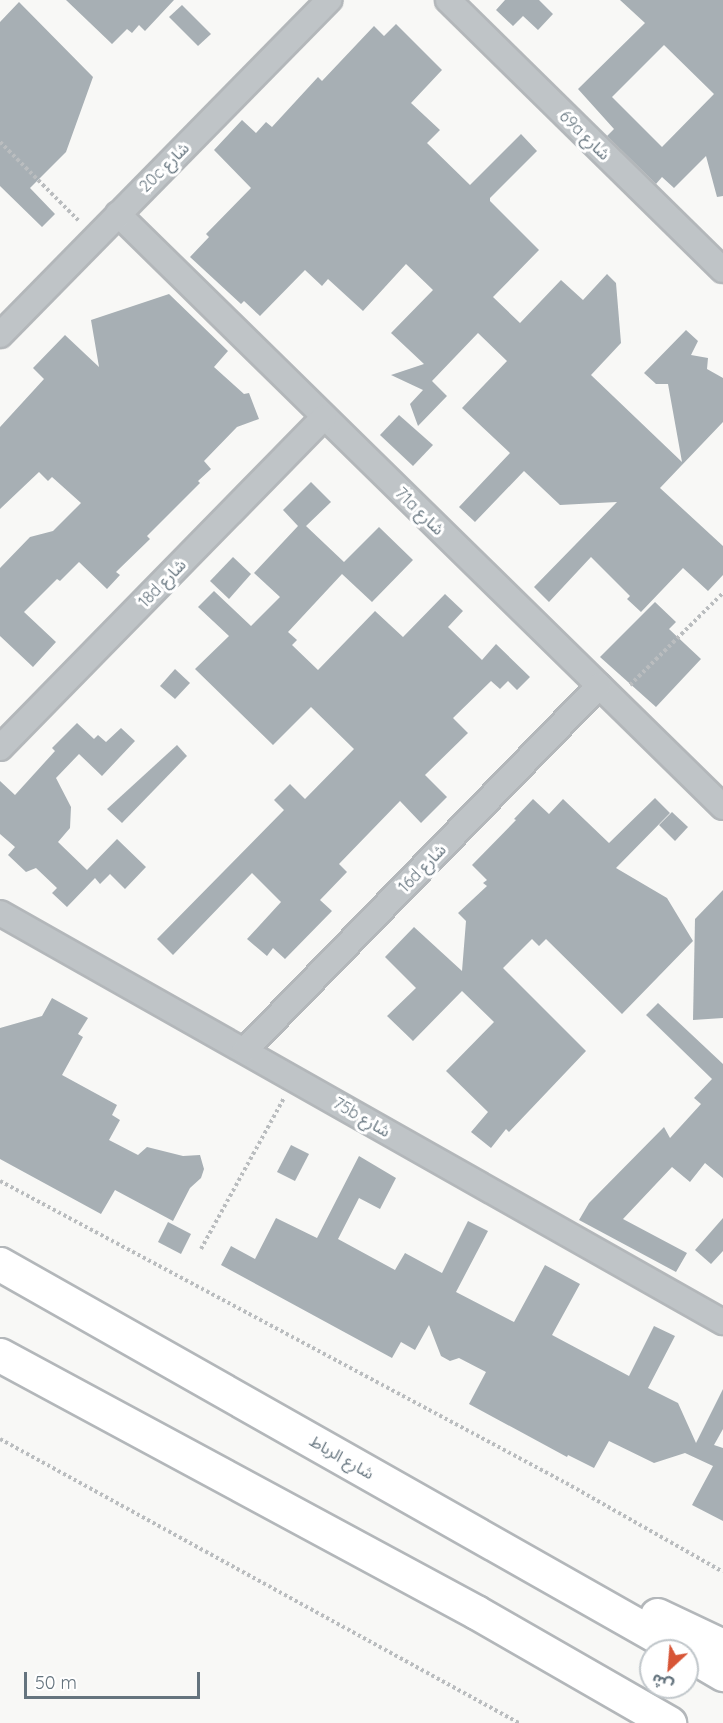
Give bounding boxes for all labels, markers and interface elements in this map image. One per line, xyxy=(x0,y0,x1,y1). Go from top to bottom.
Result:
street label: 69a شارع xyxy=(556,106,614,164)
street label: 20c شارع xyxy=(135,138,193,196)
street label: 71a شارع xyxy=(392,483,448,539)
street label: 18d شارع xyxy=(134,555,190,611)
street label: 16d شارع xyxy=(394,840,450,896)
street label: 75b شارع xyxy=(330,1093,394,1141)
street label: شارع الرباط xyxy=(306,1431,378,1483)
north arrow xyxy=(639,1639,699,1699)
scale bar xyxy=(27,1660,202,1698)
text: ش xyxy=(648,1670,676,1697)
text: 50 m xyxy=(35,1671,77,1694)

